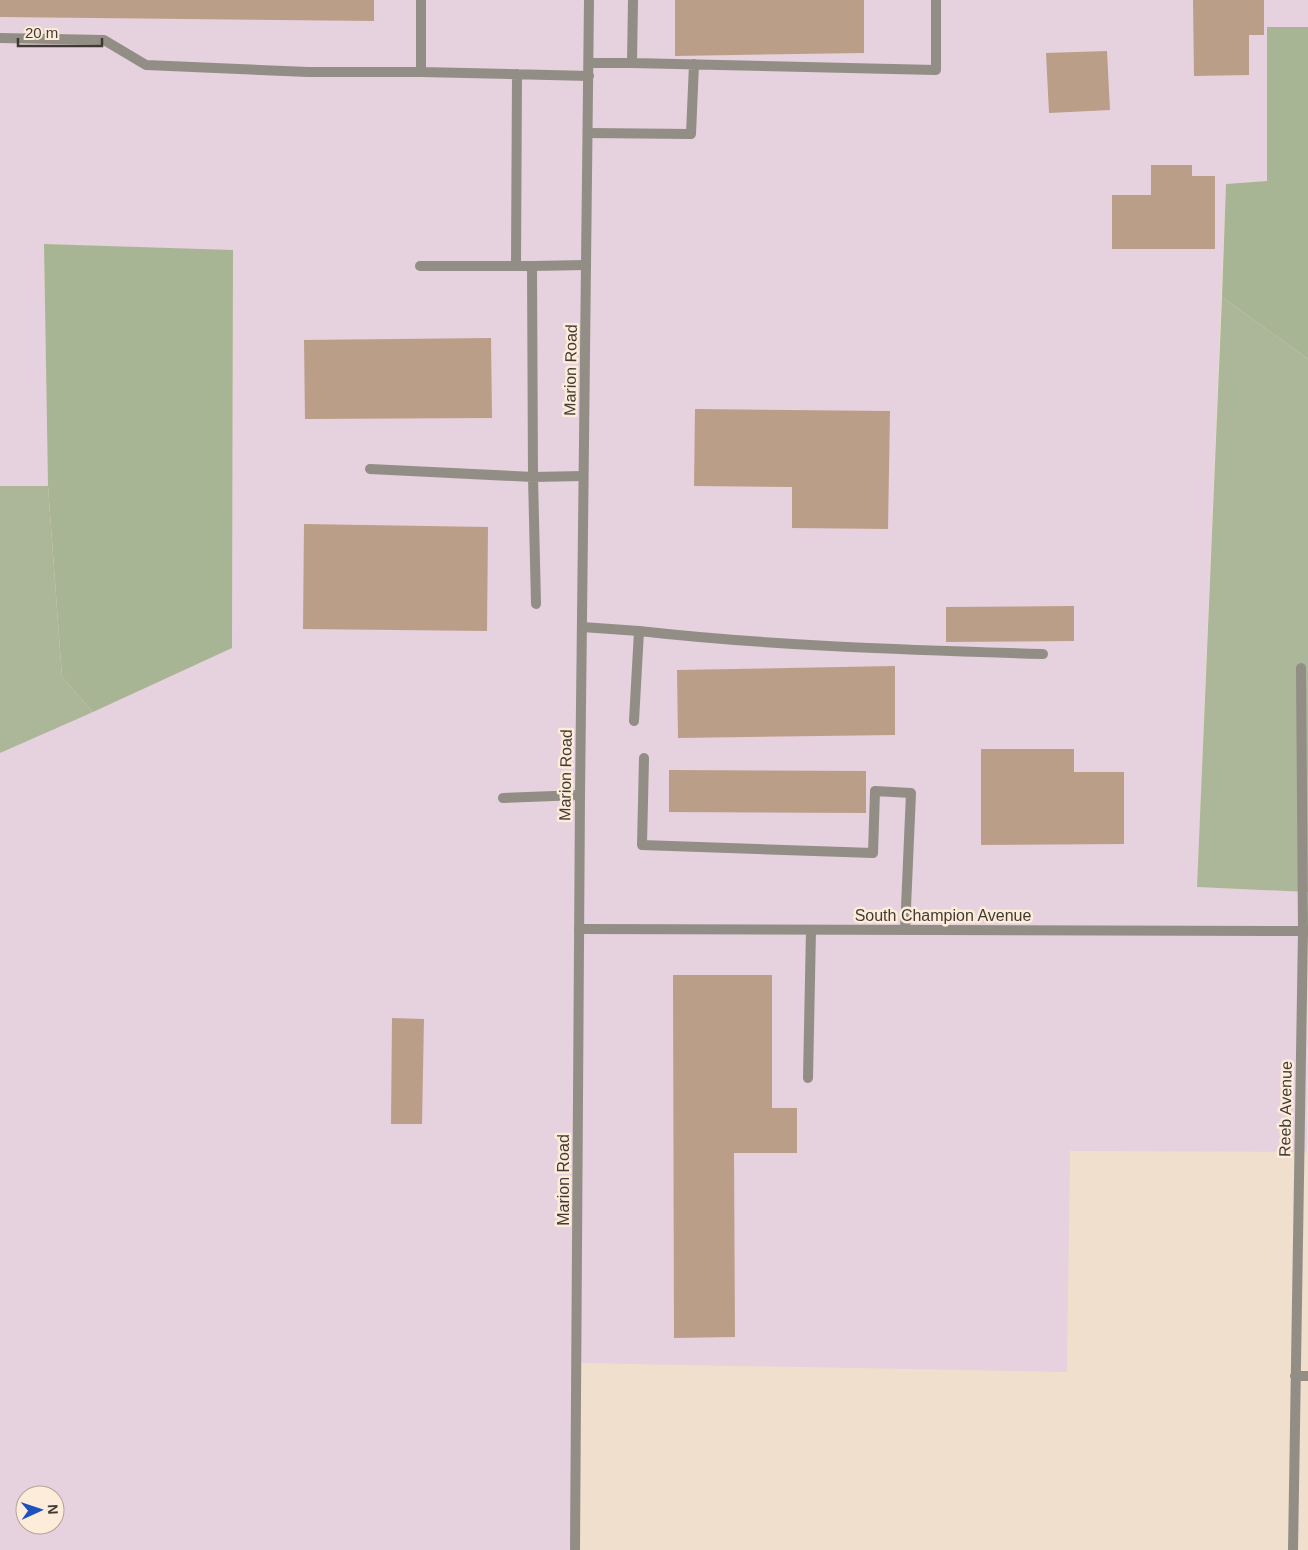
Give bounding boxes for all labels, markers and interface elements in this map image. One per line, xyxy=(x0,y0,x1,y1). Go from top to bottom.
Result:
scale bar xyxy=(18,15,101,47)
text: 20 m xyxy=(25,24,58,41)
street label: Marion Road xyxy=(561,324,580,416)
street label: Marion Road xyxy=(556,729,575,821)
street label: South Champion Avenue xyxy=(855,907,1031,924)
street label: Reeb Avenue xyxy=(1276,1061,1295,1157)
street label: Marion Road xyxy=(555,1134,572,1226)
north arrow xyxy=(15,1485,65,1535)
text: N xyxy=(45,1504,61,1515)

